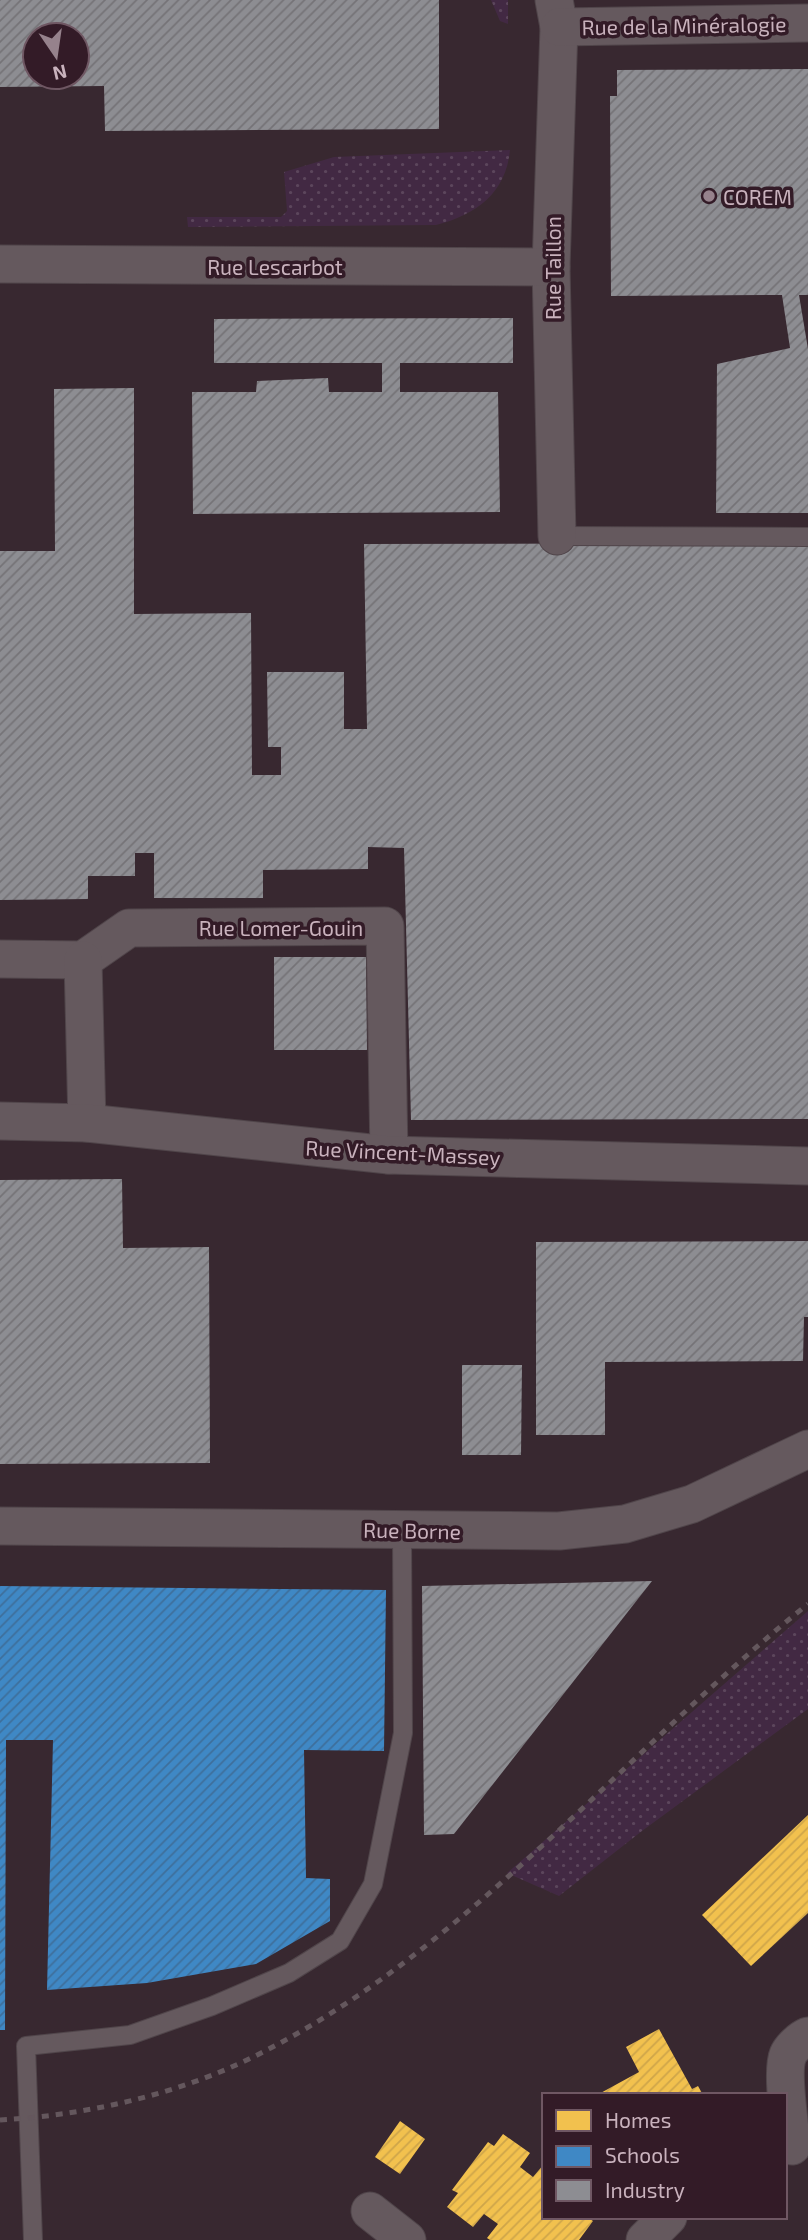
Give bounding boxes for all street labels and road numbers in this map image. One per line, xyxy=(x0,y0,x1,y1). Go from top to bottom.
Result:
street label: Rue de la Minéralogie xyxy=(581,11,787,39)
street label: Rue Taillon xyxy=(540,216,565,320)
street label: Rue Lescarbot xyxy=(207,254,343,279)
street label: Rue Lomer-Gouin xyxy=(199,915,363,940)
street label: Rue Vincent-Massey xyxy=(305,1134,501,1170)
street label: Rue Borne xyxy=(363,1517,461,1543)

